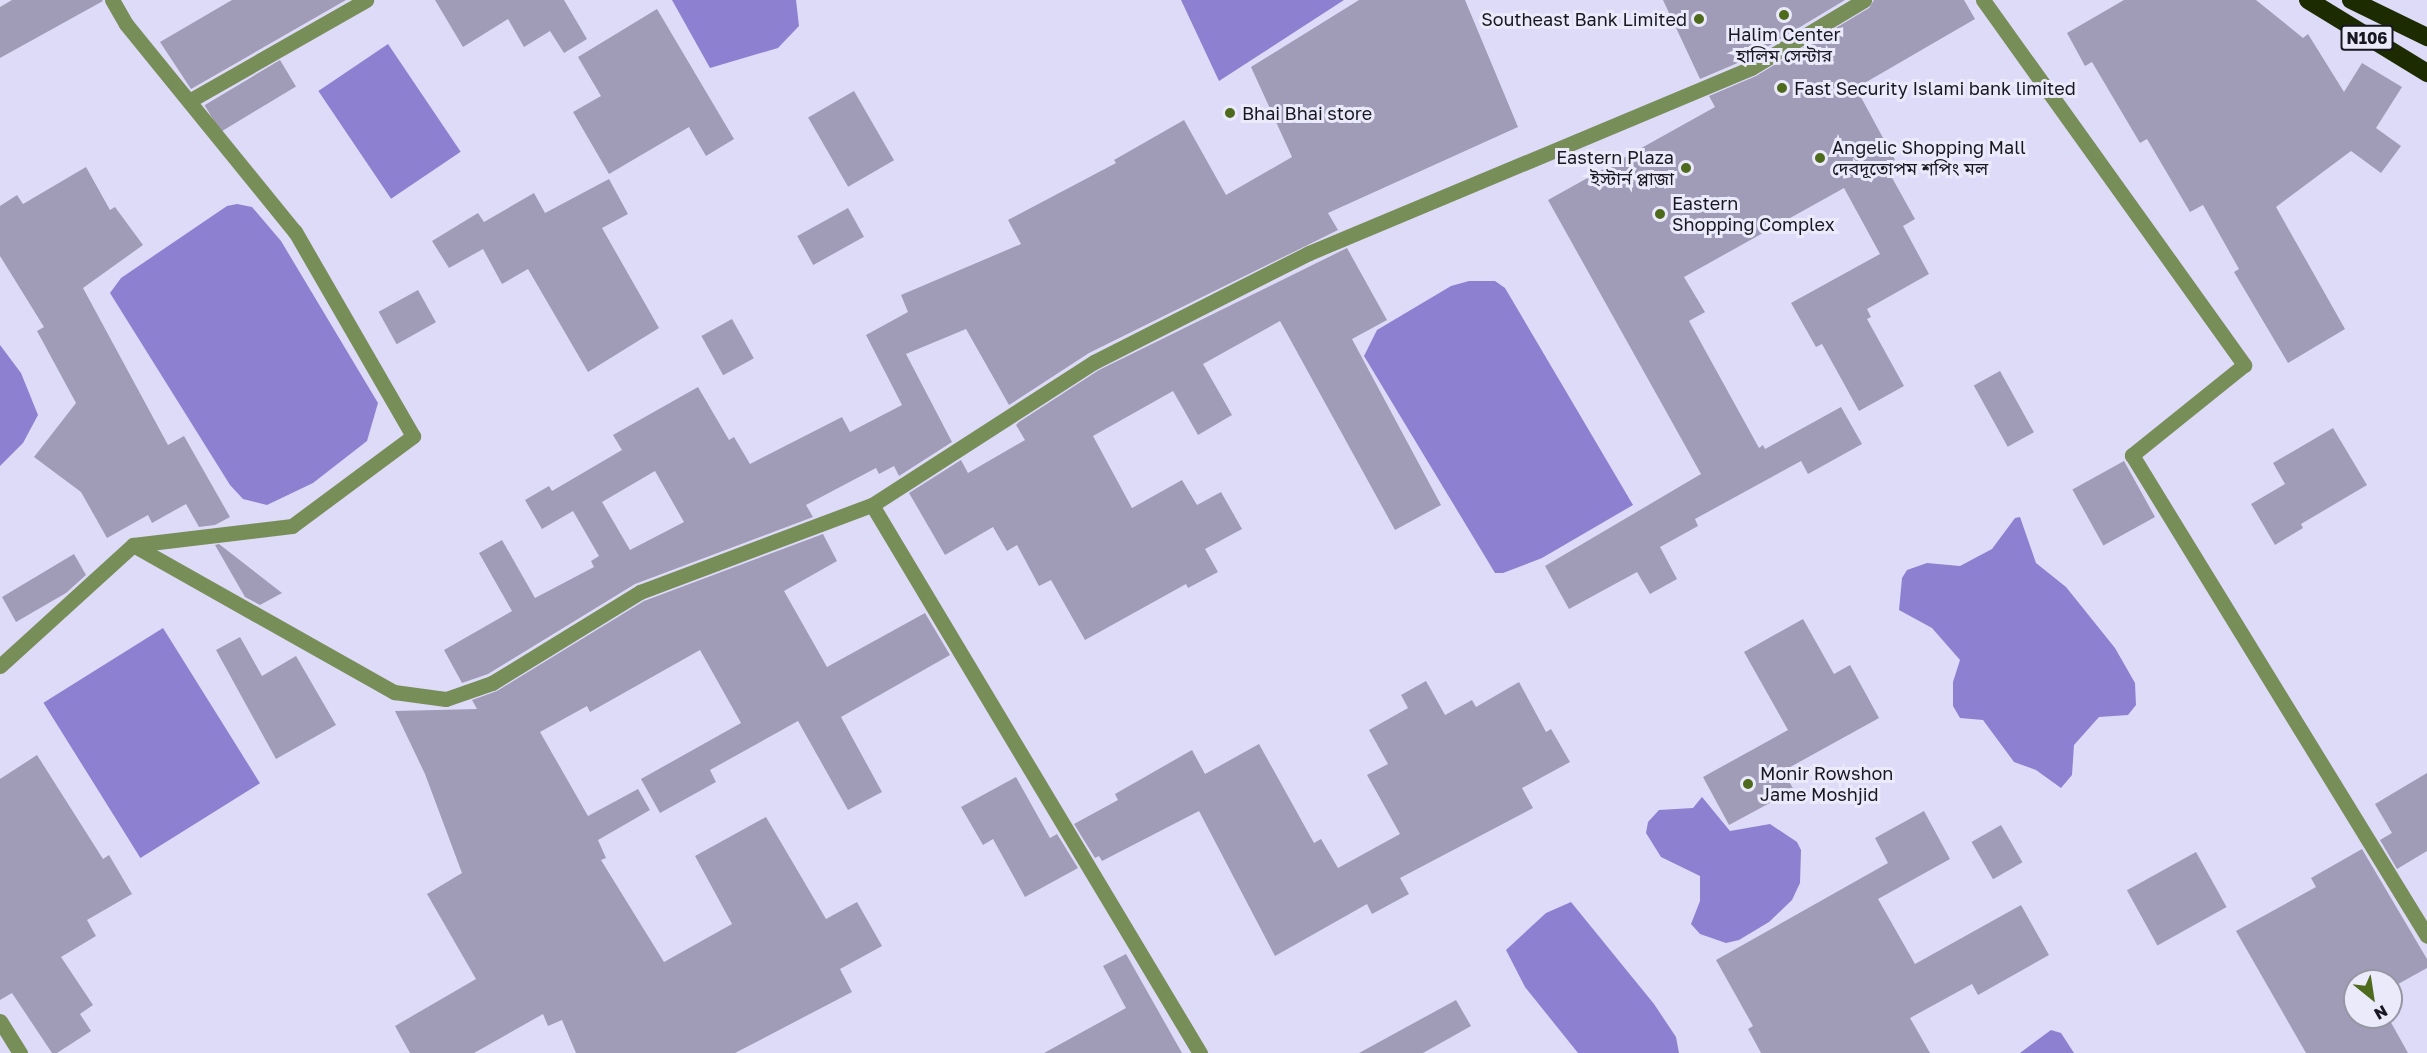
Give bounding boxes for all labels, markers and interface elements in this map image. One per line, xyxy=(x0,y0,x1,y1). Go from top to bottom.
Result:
place label: Southeast Bank Limited xyxy=(1481,8,1687,30)
marker: Halim Center হালিম সেন্টার xyxy=(1777,8,1791,22)
marker: Southeast Bank Limited xyxy=(1692,12,1706,26)
place label: Halim Center হালিম সেন্টার xyxy=(1727,24,1841,66)
road number: N106 xyxy=(2340,25,2394,51)
place label: Fast Security Islami bank limited xyxy=(1794,77,2076,99)
marker: Fast Security Islami bank limited xyxy=(1775,81,1789,95)
place label: Bhai Bhai store xyxy=(1242,102,1372,124)
marker: Bhai Bhai store xyxy=(1223,106,1237,120)
place label: Angelic Shopping Mall দেবদূতোপম শপিং মল xyxy=(1832,137,2026,180)
place label: Eastern Plaza ইস্টার্ন প্লাজা xyxy=(1556,147,1674,190)
marker: Angelic Shopping Mall দেবদূতোপম শপিং মল xyxy=(1813,151,1827,165)
marker: Eastern Plaza ইস্টার্ন প্লাজা xyxy=(1679,161,1693,175)
place label: Eastern Shopping Complex xyxy=(1672,193,1835,236)
marker: Eastern Shopping Complex xyxy=(1653,207,1667,221)
place label: Monir Rowshon Jame Moshjid xyxy=(1760,763,1893,806)
marker: Monir Rowshon Jame Moshjid xyxy=(1741,777,1755,791)
north arrow xyxy=(2343,969,2403,1029)
text: N xyxy=(2371,1001,2391,1025)

